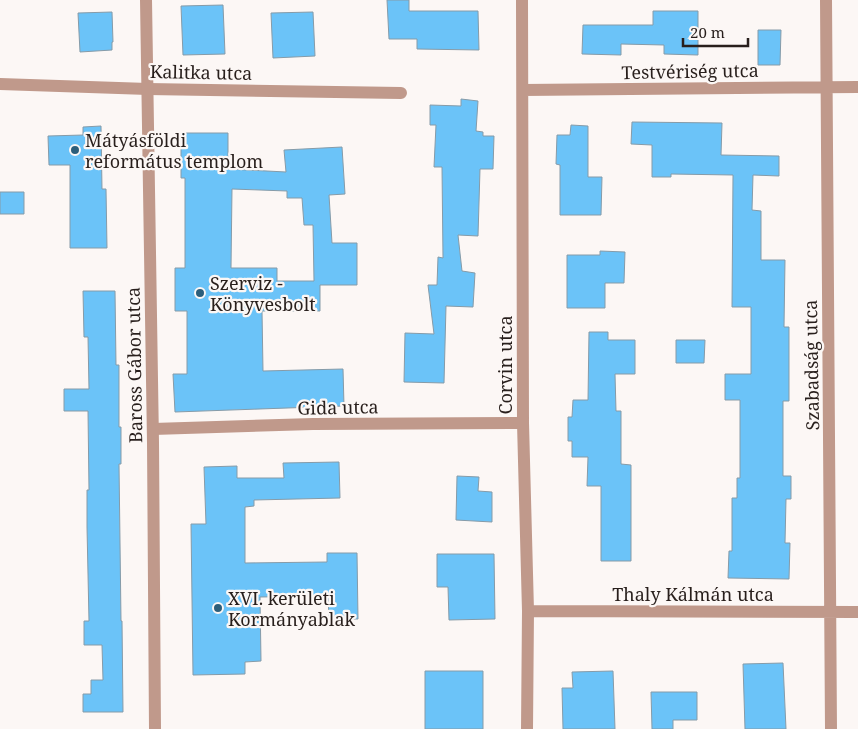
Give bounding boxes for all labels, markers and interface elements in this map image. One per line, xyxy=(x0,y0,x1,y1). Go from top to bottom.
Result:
scale bar xyxy=(683,15,748,47)
text: 20 m xyxy=(690,22,725,42)
street label: Testvériség utca xyxy=(621,58,759,84)
street label: Kalitka utca xyxy=(150,59,252,85)
place label: Mátyásföldi református templom xyxy=(85,128,263,173)
marker: Mátyásföldi református templom xyxy=(69,144,81,156)
place label: Szerviz - Könyvesbolt xyxy=(210,271,316,316)
street label: Baross Gábor utca xyxy=(121,287,147,443)
marker: Szerviz - Könyvesbolt xyxy=(194,287,206,299)
street label: Szabadság utca xyxy=(798,299,824,431)
street label: Corvin utca xyxy=(493,315,517,415)
street label: Gida utca xyxy=(297,394,379,420)
street label: Thaly Kálmán utca xyxy=(612,582,774,606)
place label: XVI. kerületi Kormányablak xyxy=(228,586,356,631)
marker: XVI. kerületi Kormányablak xyxy=(212,602,224,614)

